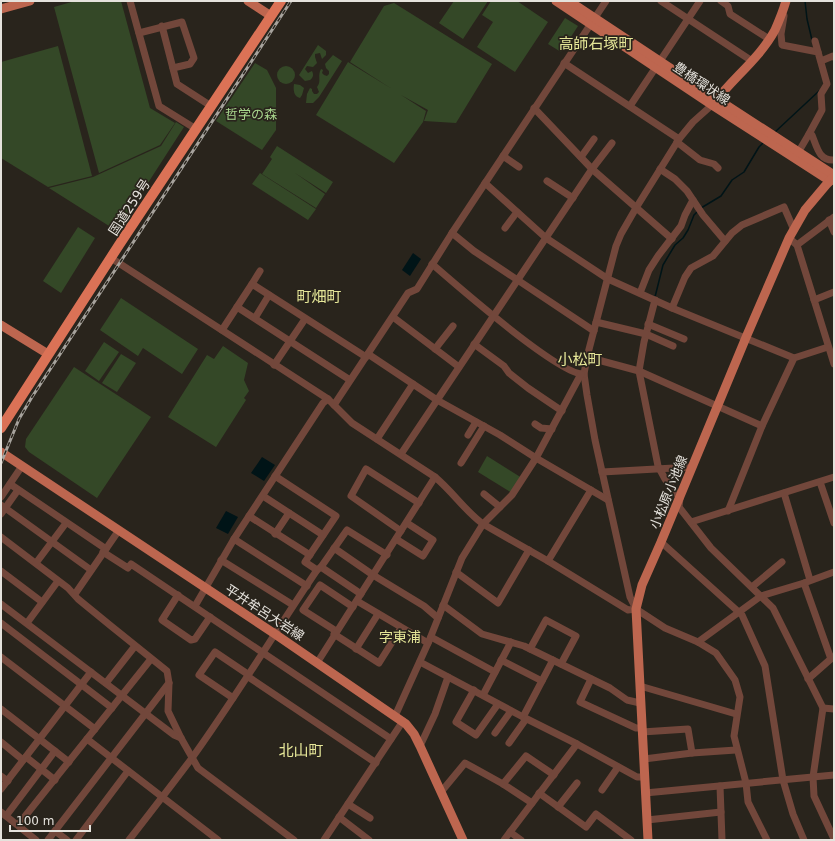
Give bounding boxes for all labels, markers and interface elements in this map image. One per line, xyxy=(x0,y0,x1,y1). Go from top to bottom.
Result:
district label: 高師石塚町 xyxy=(558,35,634,53)
street label: 豊橋環状線 xyxy=(671,59,733,108)
park label: 哲学の森 xyxy=(225,107,277,122)
street label: 国道259号 xyxy=(106,176,153,238)
district label: 町畑町 xyxy=(296,288,342,306)
district label: 小松町 xyxy=(557,351,603,369)
street label: 小松原小池線 xyxy=(647,453,690,531)
street label: 平井牟呂大岩線 xyxy=(222,581,307,643)
district label: 字東浦 xyxy=(379,629,421,645)
district label: 北山町 xyxy=(278,742,324,760)
scale bar xyxy=(10,807,90,833)
text: 100 m xyxy=(16,814,54,828)

